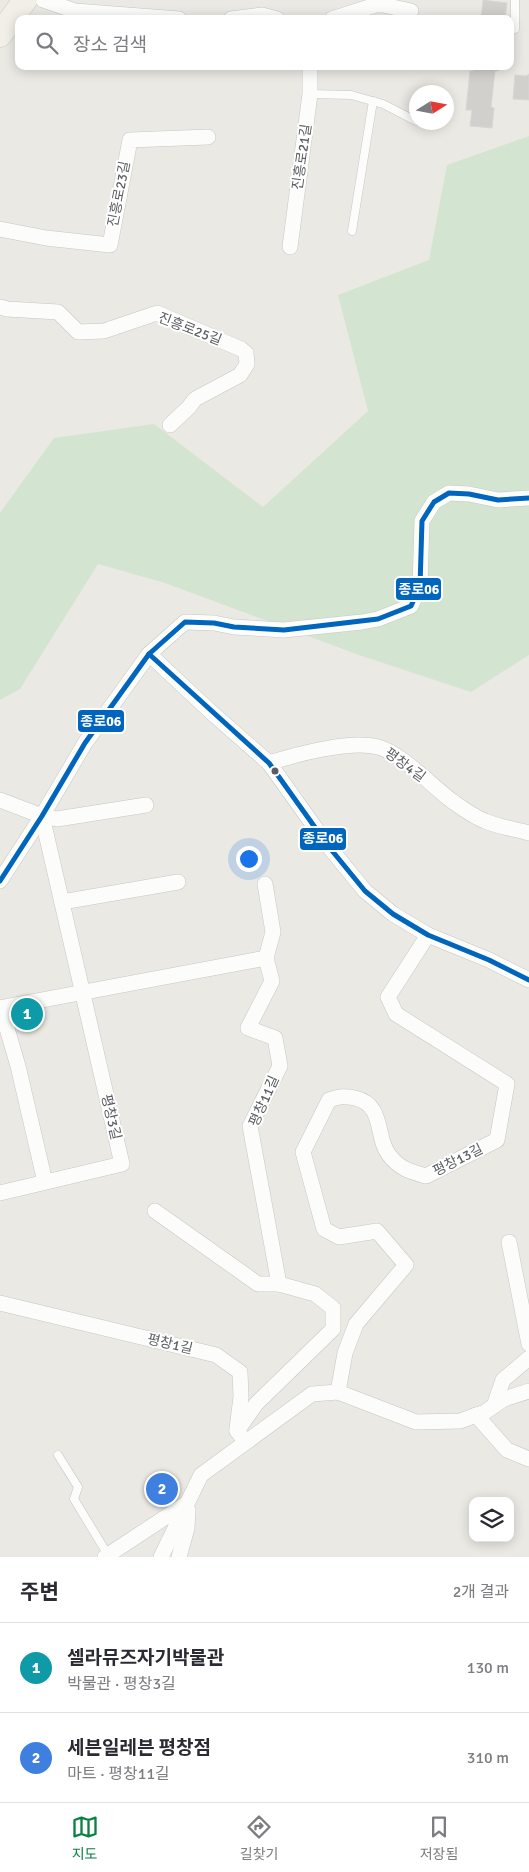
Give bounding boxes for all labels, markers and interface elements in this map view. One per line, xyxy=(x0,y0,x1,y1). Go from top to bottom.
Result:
search box xyxy=(15,15,514,70)
icon: search xyxy=(33,29,61,57)
text: 장소 검색 xyxy=(73,33,147,57)
north arrow xyxy=(409,85,454,130)
street label: 진흥로21길 xyxy=(289,123,315,191)
street label: 진흥로23길 xyxy=(104,160,134,228)
street label: 진흥로25길 xyxy=(156,309,224,349)
line badge: 종로06 xyxy=(395,577,442,601)
text: 종로06 xyxy=(399,581,440,598)
line badge: 종로06 xyxy=(77,709,125,733)
text: 종로06 xyxy=(81,713,122,730)
street label: 평창4길 xyxy=(381,745,429,785)
unlabelled marker xyxy=(270,766,280,776)
line badge: 종로06 xyxy=(299,827,347,851)
text: 종로06 xyxy=(303,830,344,847)
your location xyxy=(236,846,262,872)
pin: 1 xyxy=(11,995,43,1033)
street label: 평창11길 xyxy=(245,1073,283,1129)
street label: 평창3길 xyxy=(98,1093,124,1141)
street label: 평창13길 xyxy=(430,1140,486,1180)
street label: 평창1길 xyxy=(146,1331,194,1357)
pin: 2 xyxy=(146,1470,178,1508)
map controls xyxy=(469,1497,514,1542)
button: layers xyxy=(469,1497,514,1542)
text: 주변 xyxy=(20,1579,59,1605)
text: 2개 결과 xyxy=(453,1582,509,1602)
text: 셀라뮤즈자기박물관 xyxy=(67,1646,224,1670)
text: 1 xyxy=(32,1658,40,1678)
text: 130 m xyxy=(467,1658,509,1678)
text: 박물관 · 평창3길 xyxy=(67,1674,176,1694)
text: 세븐일레븐 평창점 xyxy=(67,1736,211,1760)
text: 2 xyxy=(32,1748,40,1768)
text: 310 m xyxy=(467,1748,509,1768)
text: 마트 · 평창11길 xyxy=(67,1764,170,1784)
tab: 지도 xyxy=(71,1813,99,1863)
tab: 길찾기 xyxy=(240,1813,278,1863)
tab: 저장됨 xyxy=(420,1813,458,1863)

